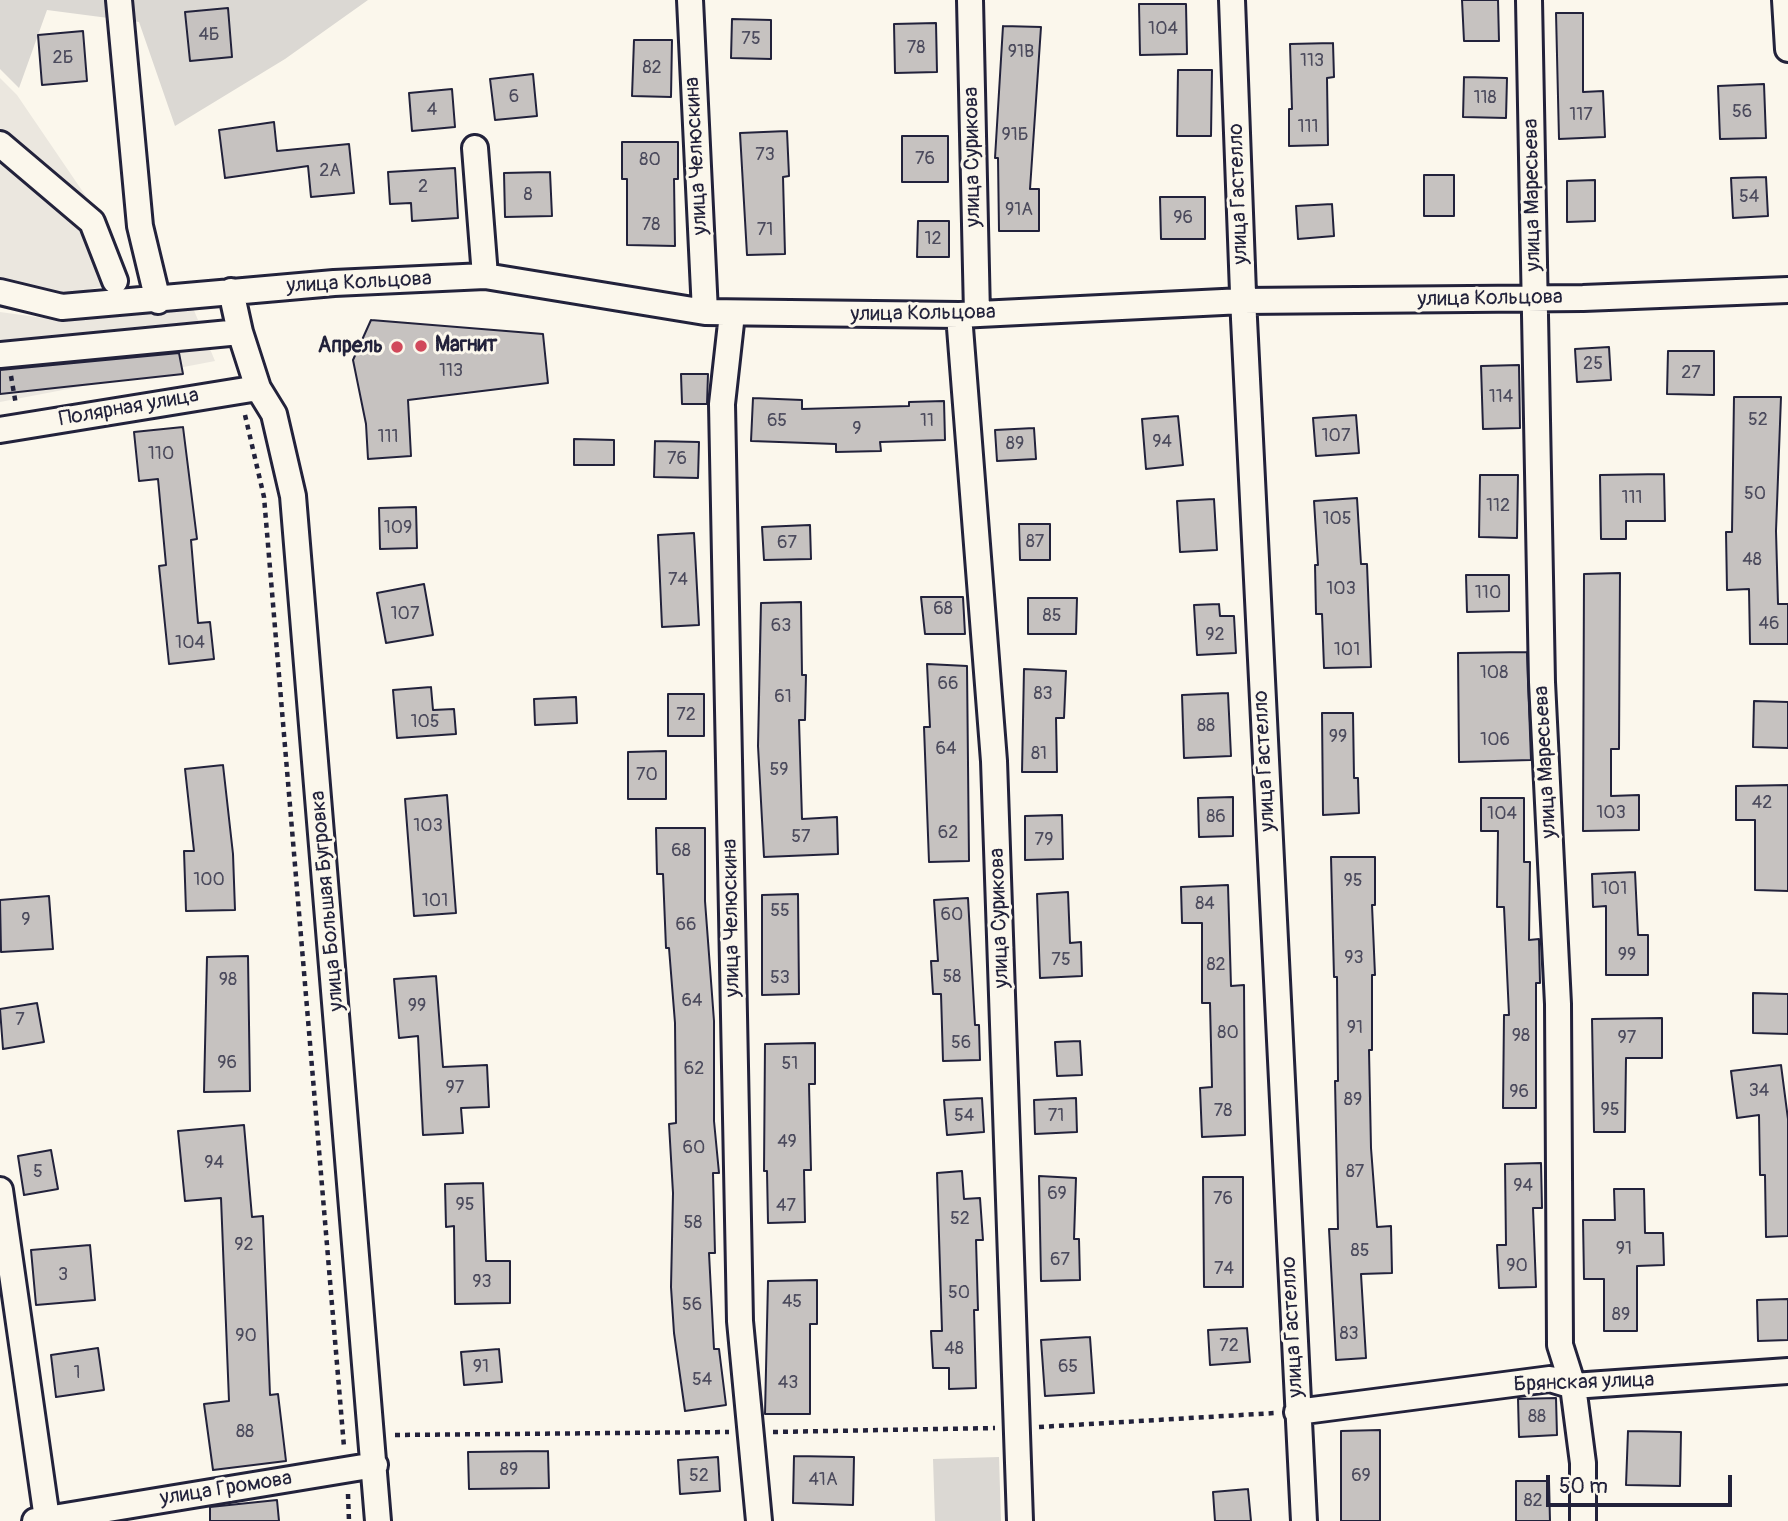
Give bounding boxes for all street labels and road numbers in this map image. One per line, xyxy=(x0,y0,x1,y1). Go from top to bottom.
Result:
street label: улица Челюскина xyxy=(680,76,714,236)
street label: улица Сурикова xyxy=(959,87,987,227)
street label: улица Маресьева xyxy=(1519,118,1547,272)
street label: улица Гастелло xyxy=(1224,123,1254,265)
street label: улица Кольцова xyxy=(286,267,432,299)
street label: улица Кольцова xyxy=(1417,285,1563,313)
street label: улица Кольцова xyxy=(850,300,996,328)
street label: Полярная улица xyxy=(57,383,201,433)
street label: улица Маресьева xyxy=(1529,685,1563,839)
street label: улица Гастелло xyxy=(1249,690,1281,832)
street label: улица Большая Бугровка xyxy=(306,790,350,1012)
street label: улица Челюскина xyxy=(718,839,746,997)
street label: улица Сурикова xyxy=(985,847,1015,989)
street label: улица Гастелло xyxy=(1277,1256,1309,1398)
street label: Брянская улица xyxy=(1513,1368,1655,1398)
street label: улица Громова xyxy=(158,1466,294,1512)

